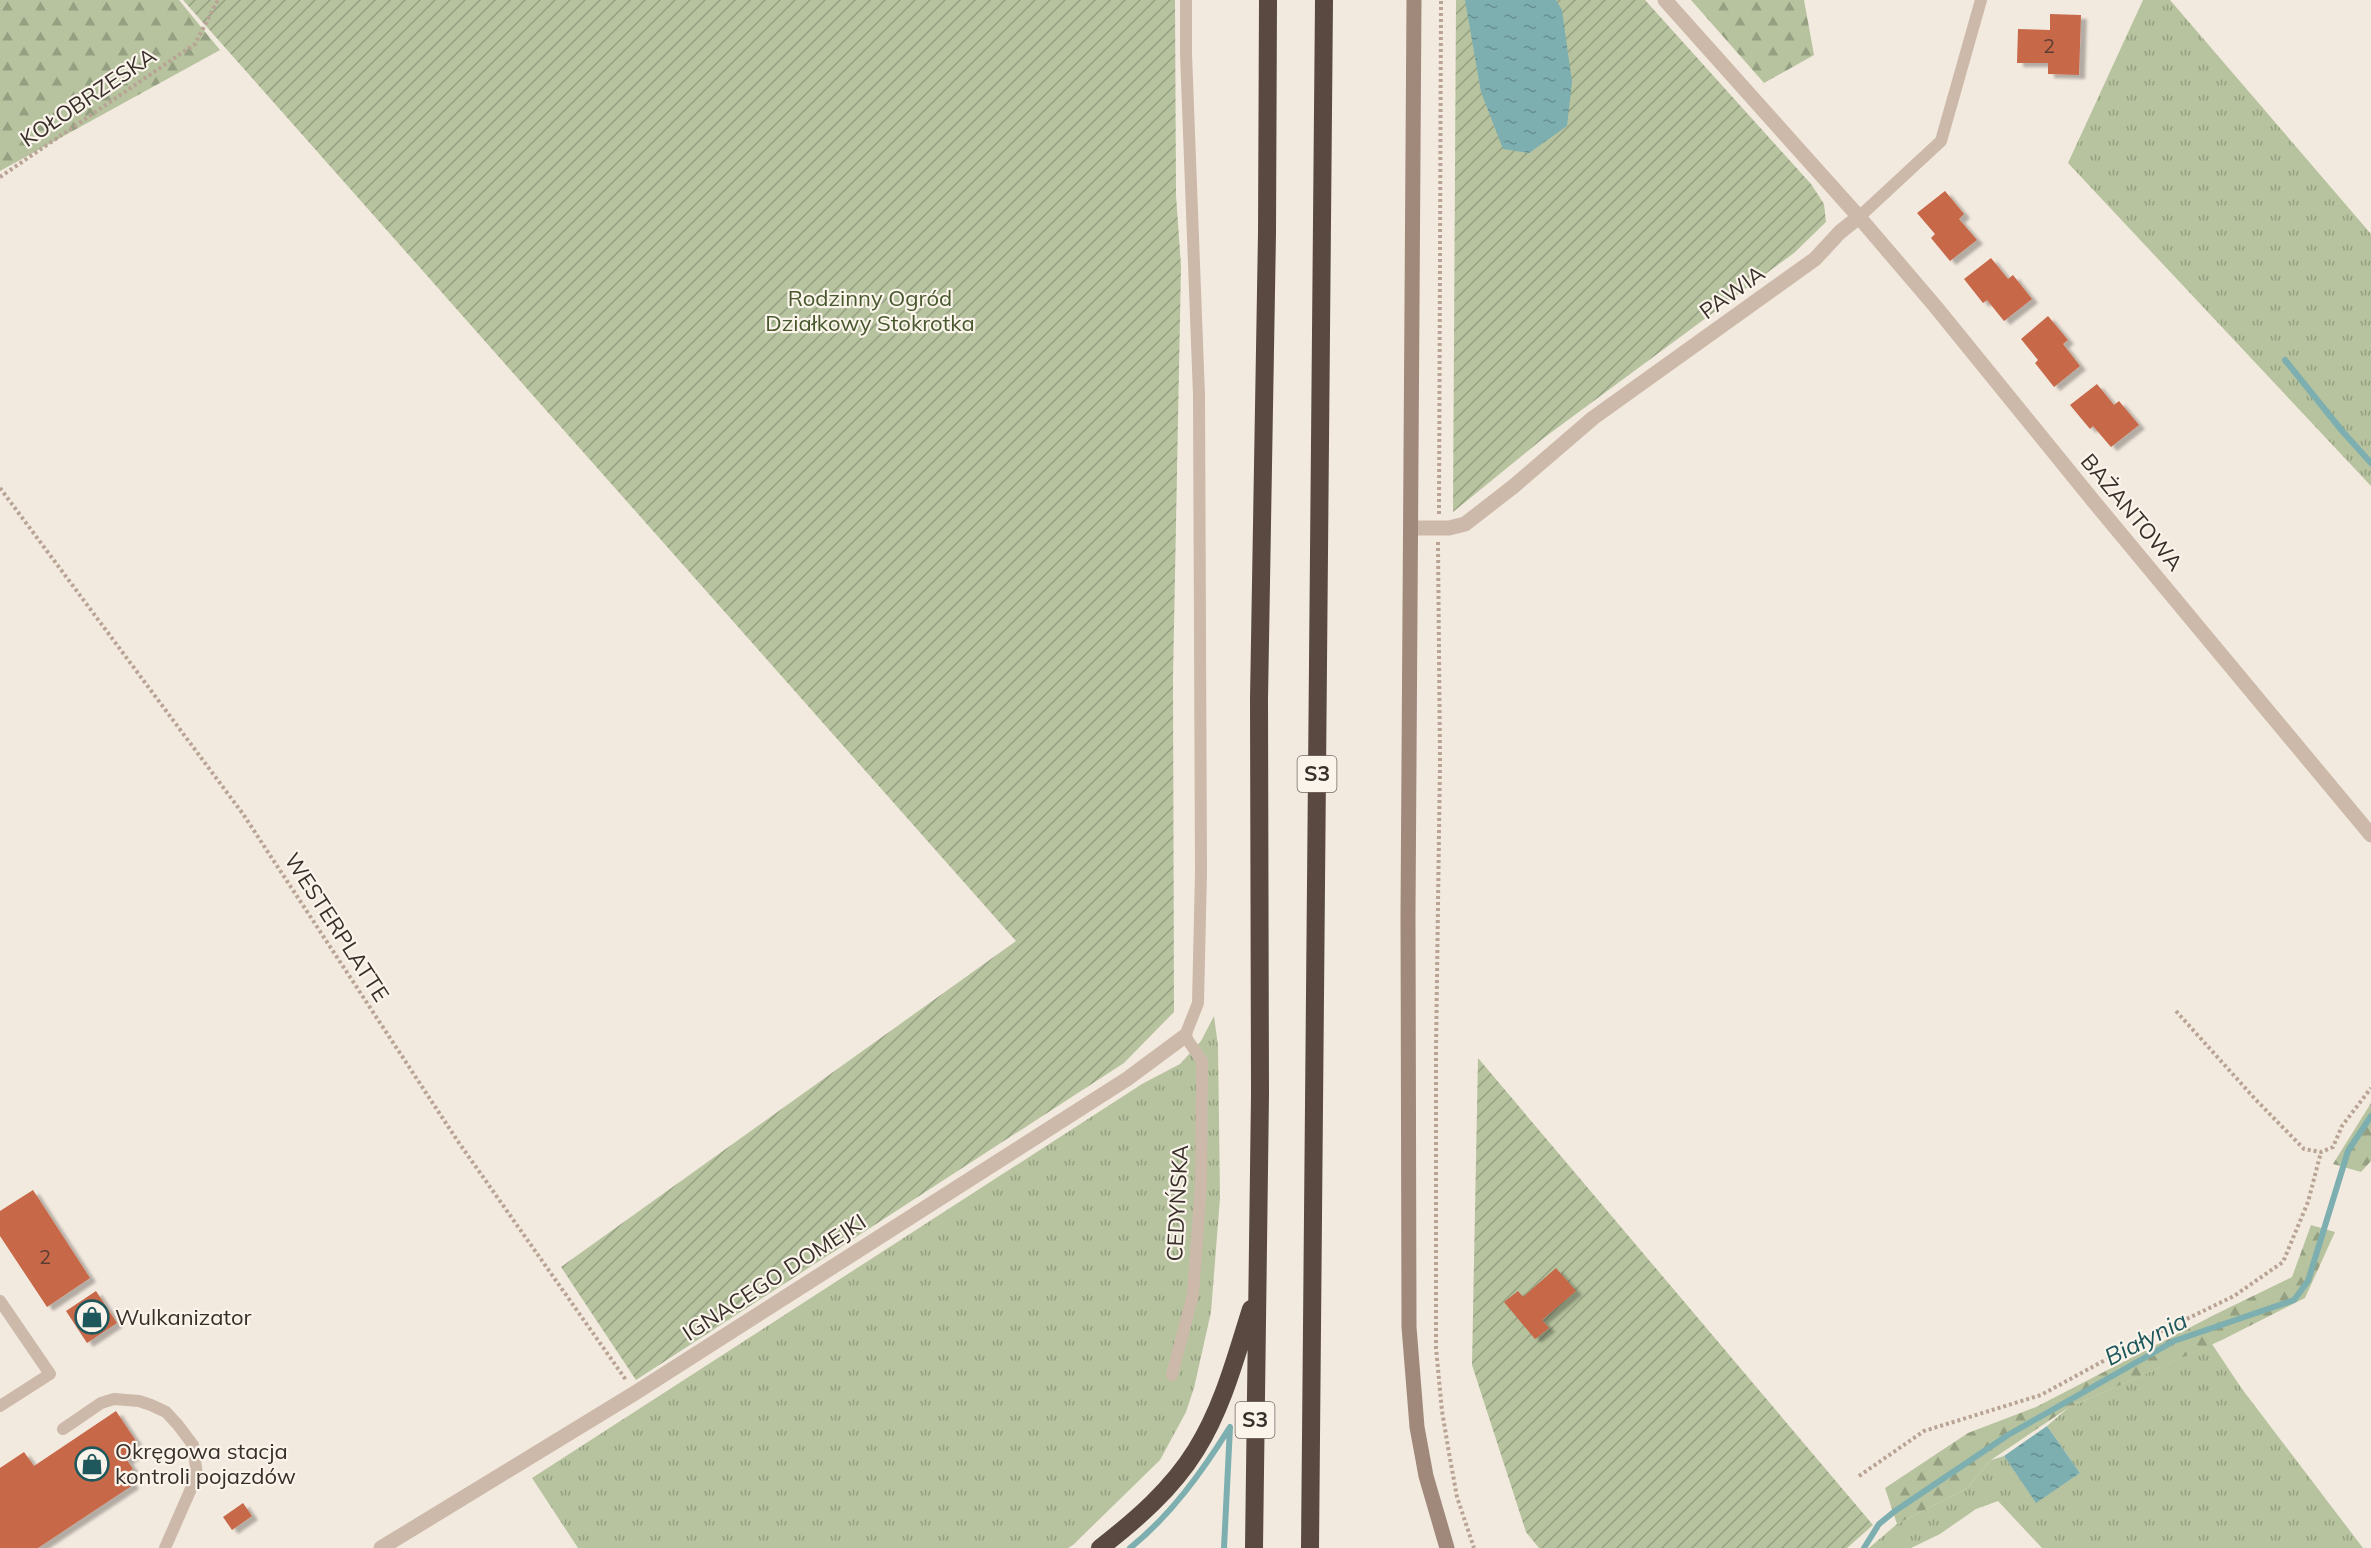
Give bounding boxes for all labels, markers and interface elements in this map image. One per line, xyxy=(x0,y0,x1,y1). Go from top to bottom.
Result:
house number: 2 xyxy=(2043,33,2055,58)
street label: KOŁOBRZESKA xyxy=(15,41,161,153)
street label: PAWIA xyxy=(1694,259,1770,325)
park label: Rodzinny Ogród Działkowy Stokrotka xyxy=(765,284,975,337)
street label: BAŻANTOWA xyxy=(2075,448,2189,576)
road number: S3 xyxy=(1298,756,1336,792)
street label: WESTERPLATTE xyxy=(278,847,396,1007)
street label: CEDYŃSKA xyxy=(1160,1144,1194,1262)
street label: IGNACEGO DOMEJKI xyxy=(677,1207,871,1347)
house number: 2 xyxy=(39,1244,51,1269)
shop icon: Wulkanizator xyxy=(74,1299,110,1335)
place label: Wulkanizator xyxy=(115,1303,252,1331)
water label: Białynia xyxy=(2099,1305,2192,1372)
road number: S3 xyxy=(1236,1402,1274,1438)
place label: Okręgowa stacja kontroli pojazdów xyxy=(115,1437,296,1490)
shop icon: Okręgowa stacja kontroli pojazdów xyxy=(74,1446,110,1482)

